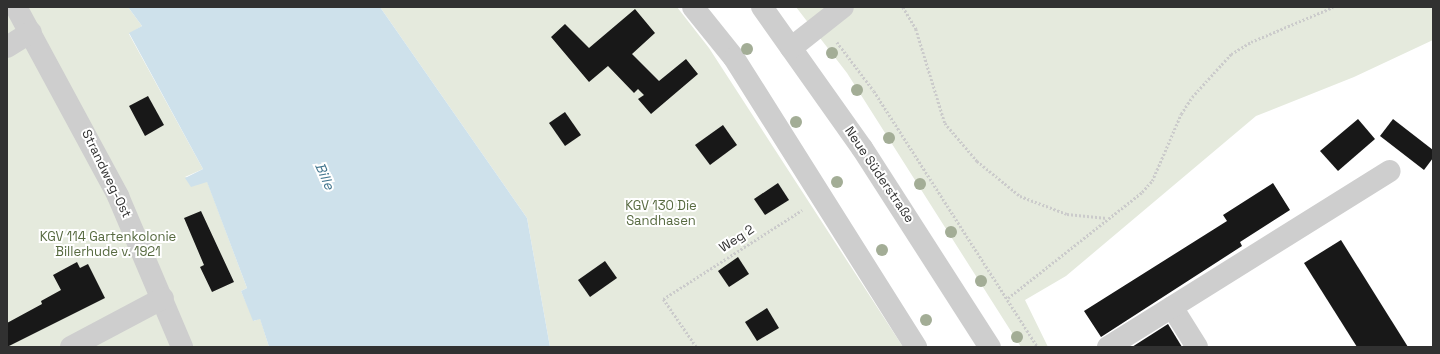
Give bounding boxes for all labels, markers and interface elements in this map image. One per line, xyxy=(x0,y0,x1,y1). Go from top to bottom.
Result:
street label: Neue Süderstraße xyxy=(841,124,917,226)
street label: Strandweg-Ost xyxy=(78,127,134,221)
water label: Bille xyxy=(312,160,338,192)
park label: KGV 130 Die Sandhasen xyxy=(625,199,697,230)
street label: Weg 2 xyxy=(717,222,757,256)
park label: KGV 114 Gartenkolonie Billerhude v. 1921 xyxy=(40,230,176,261)

